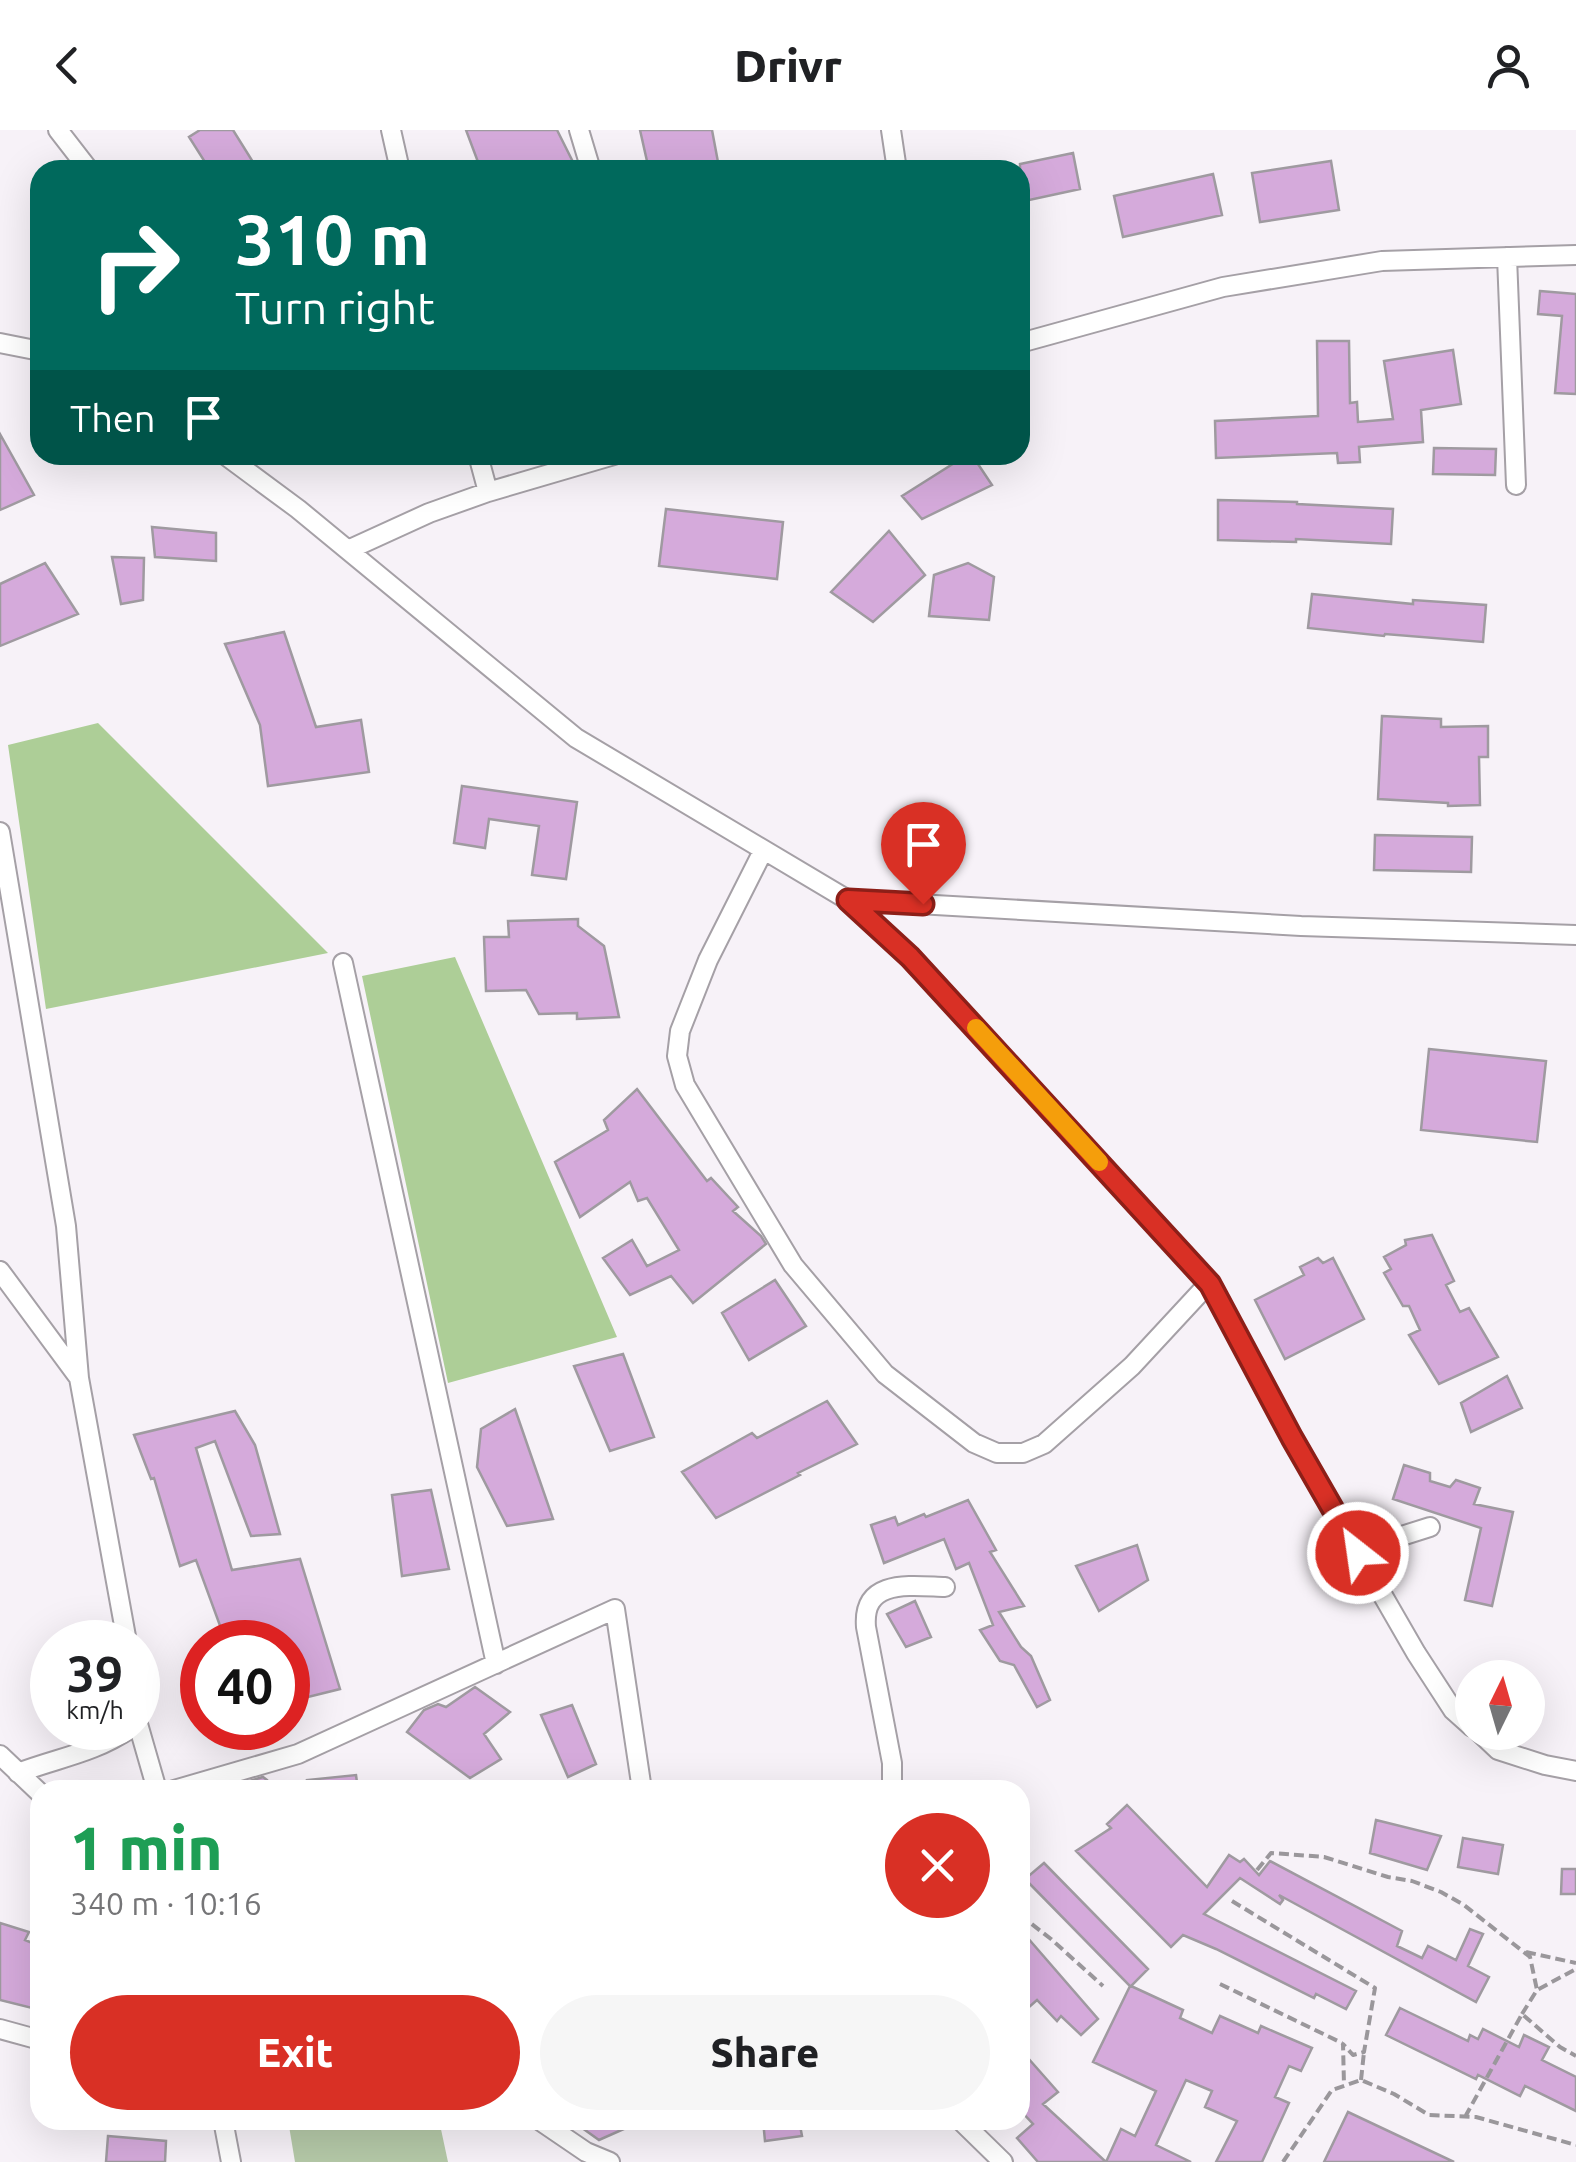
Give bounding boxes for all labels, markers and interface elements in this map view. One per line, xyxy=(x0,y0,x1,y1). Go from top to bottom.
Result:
icon: back xyxy=(40,38,95,93)
icon: person xyxy=(1481,38,1536,93)
text: Drivr xyxy=(734,40,842,91)
icon: right xyxy=(70,200,200,330)
text: 310 m xyxy=(235,200,430,278)
text: Turn right xyxy=(235,282,435,333)
icon: arrive xyxy=(176,390,231,445)
text: Then xyxy=(70,397,156,439)
pin xyxy=(881,802,966,905)
icon: arrive xyxy=(896,817,951,872)
position arrow xyxy=(1306,1501,1410,1605)
speed limit sign: 40 xyxy=(180,1620,310,1750)
text: 39 xyxy=(67,1645,123,1701)
north arrow xyxy=(1455,1660,1545,1750)
map controls xyxy=(1455,1660,1545,1750)
text: km/h xyxy=(66,1696,124,1724)
button: close xyxy=(885,1813,990,1918)
text: 1 min xyxy=(70,1814,223,1881)
text: 340 m · 10:16 xyxy=(70,1885,262,1921)
button: Exit xyxy=(70,1995,520,2110)
button: Share xyxy=(540,1995,990,2110)

